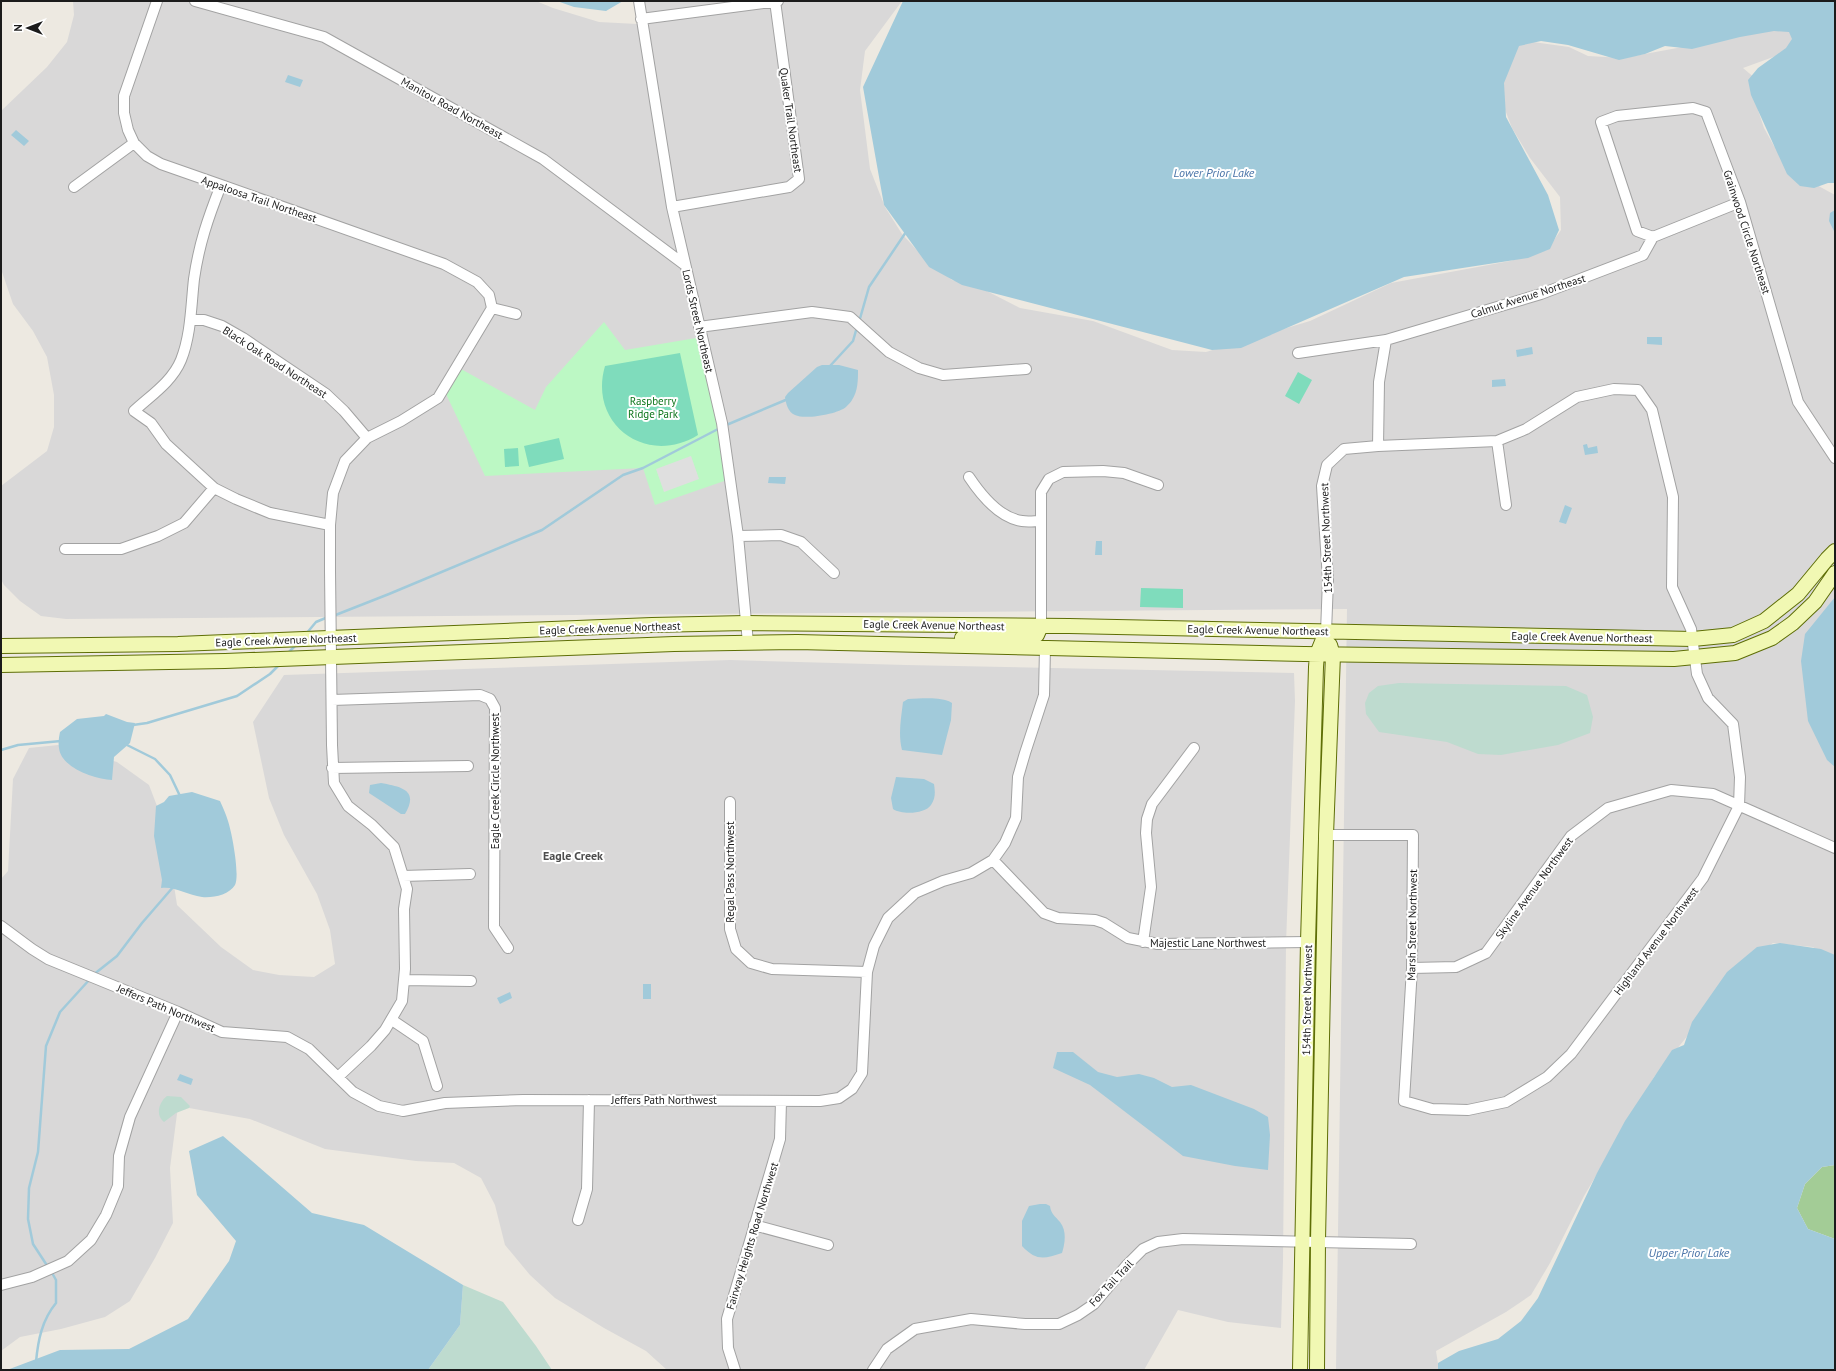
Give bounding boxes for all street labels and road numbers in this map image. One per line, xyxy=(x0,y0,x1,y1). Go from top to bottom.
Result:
street label: Quaker Trail Northeast xyxy=(777,67,805,174)
street label: Manitou Road Northeast xyxy=(399,74,506,142)
street label: Grainwood Circle Northeast xyxy=(1720,168,1774,296)
street label: Appaloosa Trail Northeast xyxy=(199,173,319,225)
street label: Lords Street Northeast xyxy=(679,268,717,374)
street label: Calmut Avenue Northeast xyxy=(1469,271,1587,321)
street label: Black Oak Road Northeast xyxy=(220,323,330,401)
street label: 154th Street Northwest xyxy=(1317,482,1335,594)
street label: Eagle Creek Avenue Northeast xyxy=(863,617,1005,633)
street label: Eagle Creek Avenue Northeast xyxy=(539,619,681,637)
street label: Eagle Creek Avenue Northeast xyxy=(1187,622,1329,638)
street label: Eagle Creek Avenue Northeast xyxy=(1511,629,1653,645)
street label: Eagle Creek Avenue Northeast xyxy=(215,631,357,649)
street label: Eagle Creek Circle Northwest xyxy=(488,713,502,849)
street label: Regal Pass Northwest xyxy=(723,821,737,923)
street label: Skyline Avenue Northwest xyxy=(1492,834,1576,942)
street label: Marsh Street Northwest xyxy=(1404,869,1420,981)
street label: Highland Avenue Northwest xyxy=(1611,884,1701,998)
street label: Majestic Lane Northwest xyxy=(1150,936,1266,950)
street label: 154th Street Northwest xyxy=(1299,944,1315,1055)
street label: Jeffers Path Northwest xyxy=(114,981,218,1035)
street label: Jeffers Path Northwest xyxy=(610,1093,717,1107)
street label: Fairway Heights Road Northwest xyxy=(723,1160,781,1311)
street label: Fox Tail Trail xyxy=(1086,1256,1137,1309)

